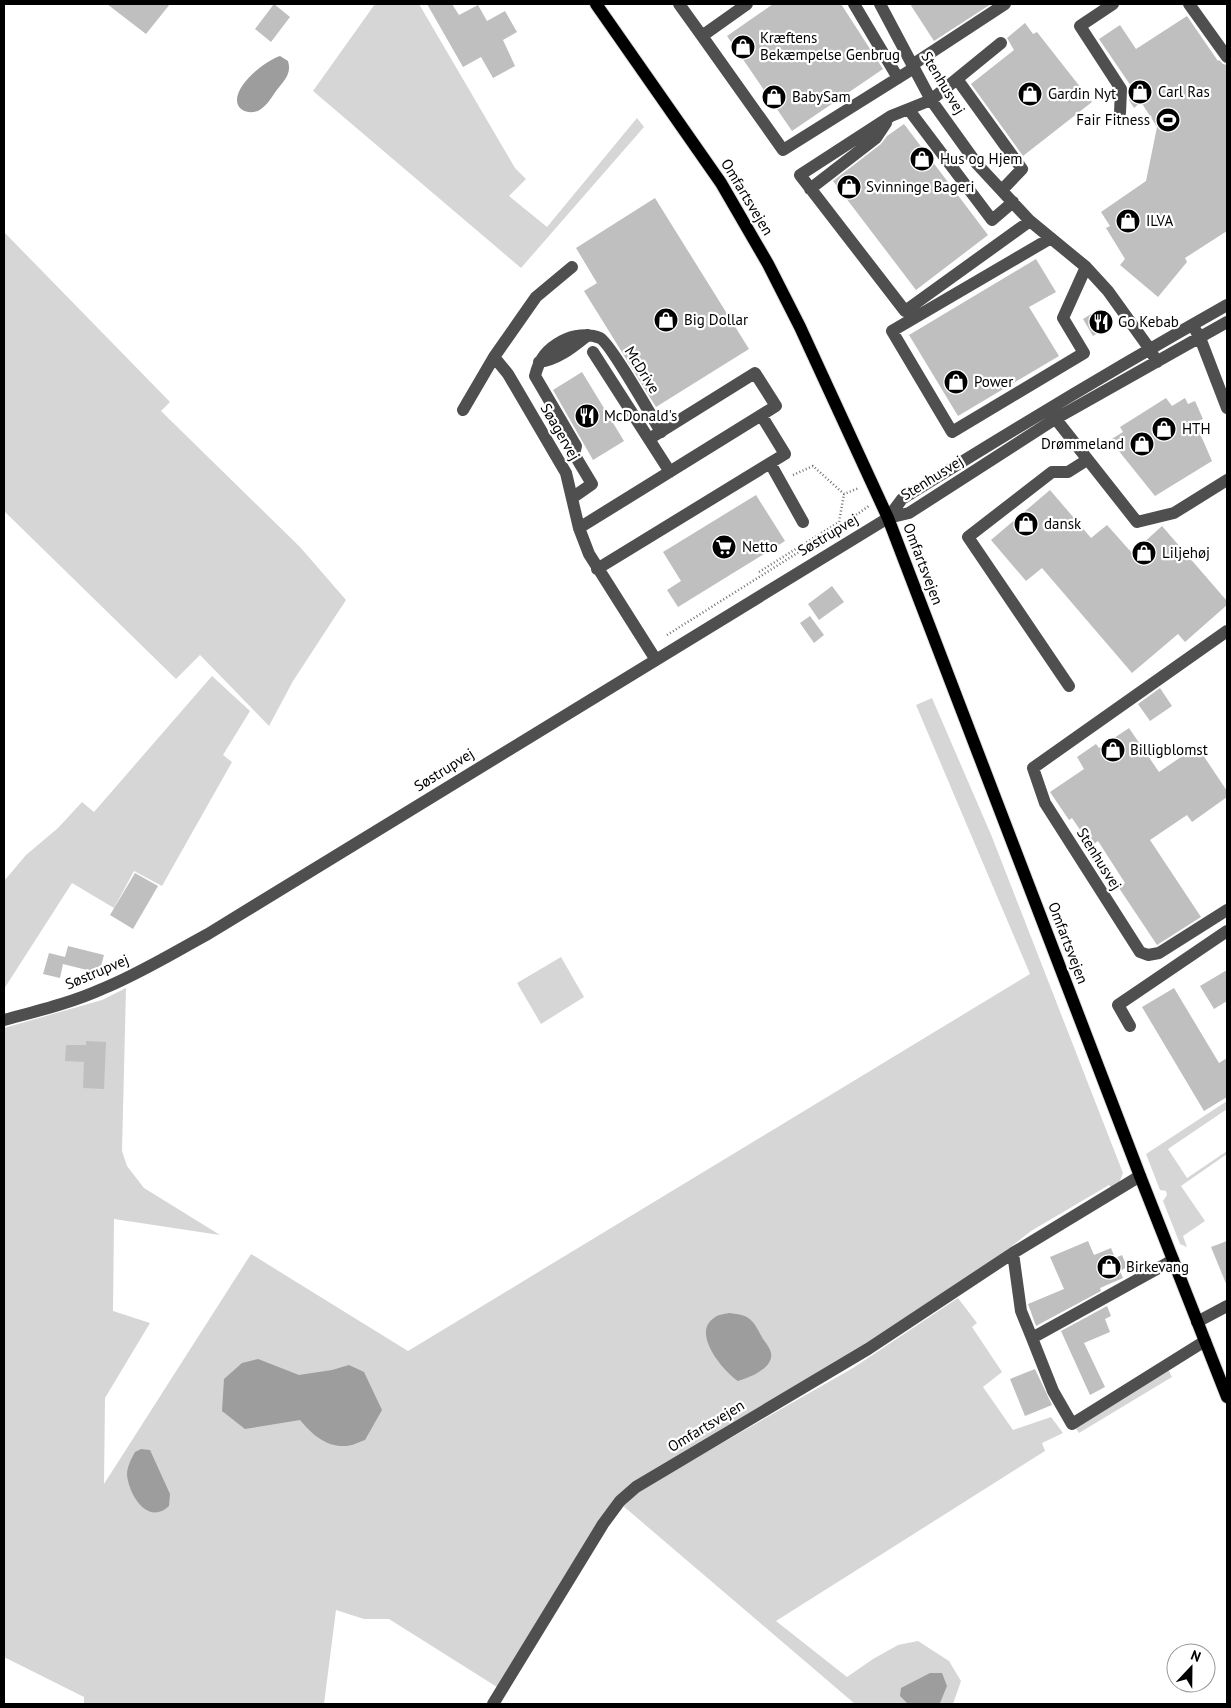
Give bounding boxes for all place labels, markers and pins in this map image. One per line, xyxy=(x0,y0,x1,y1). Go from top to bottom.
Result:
place label: Kræftens Bekæmpelse Genbrug xyxy=(760,28,900,64)
shop icon: Kræftens Bekæmpelse Genbrug xyxy=(730,34,756,60)
shop icon: Carl Ras xyxy=(1127,79,1153,105)
shop icon: Gardin Nyt xyxy=(1017,81,1043,107)
place label: Carl Ras xyxy=(1158,82,1210,101)
shop icon: BabySam xyxy=(761,84,787,110)
place label: Gardin Nyt xyxy=(1048,84,1116,103)
place label: BabySam xyxy=(792,87,851,106)
sports icon: Fair Fitness xyxy=(1155,107,1181,133)
place label: Fair Fitness xyxy=(1076,110,1150,129)
shop icon: Hus og Hjem xyxy=(909,146,935,172)
place label: Hus og Hjem xyxy=(940,149,1022,168)
shop icon: Svinninge Bageri xyxy=(836,174,862,200)
place label: Svinninge Bageri xyxy=(866,177,975,196)
shop icon: ILVA xyxy=(1115,208,1141,234)
place label: ILVA xyxy=(1146,211,1173,230)
shop icon: Big Dollar xyxy=(653,307,679,333)
restaurant icon: Go Kebab xyxy=(1088,309,1114,335)
place label: Big Dollar xyxy=(684,310,748,329)
place label: Go Kebab xyxy=(1118,312,1179,331)
shop icon: Power xyxy=(943,369,969,395)
place label: Power xyxy=(974,372,1013,391)
restaurant icon: McDonald's xyxy=(574,403,600,429)
place label: McDonald's xyxy=(604,406,677,425)
shop icon: HTH xyxy=(1151,416,1177,442)
place label: HTH xyxy=(1182,419,1211,438)
shop icon: Drømmeland xyxy=(1129,431,1155,457)
place label: Drømmeland xyxy=(1041,434,1124,453)
shop icon: dansk xyxy=(1013,511,1039,537)
place label: dansk xyxy=(1044,514,1082,533)
supermarket icon: Netto xyxy=(711,534,737,560)
place label: Netto xyxy=(742,537,778,556)
shop icon: Liljehøj xyxy=(1131,540,1157,566)
place label: Liljehøj xyxy=(1162,543,1210,562)
shop icon: Billigblomst xyxy=(1100,737,1126,763)
place label: Billigblomst xyxy=(1130,740,1208,759)
shop icon: Birkevang xyxy=(1096,1254,1122,1280)
place label: Birkevang xyxy=(1126,1257,1189,1276)

